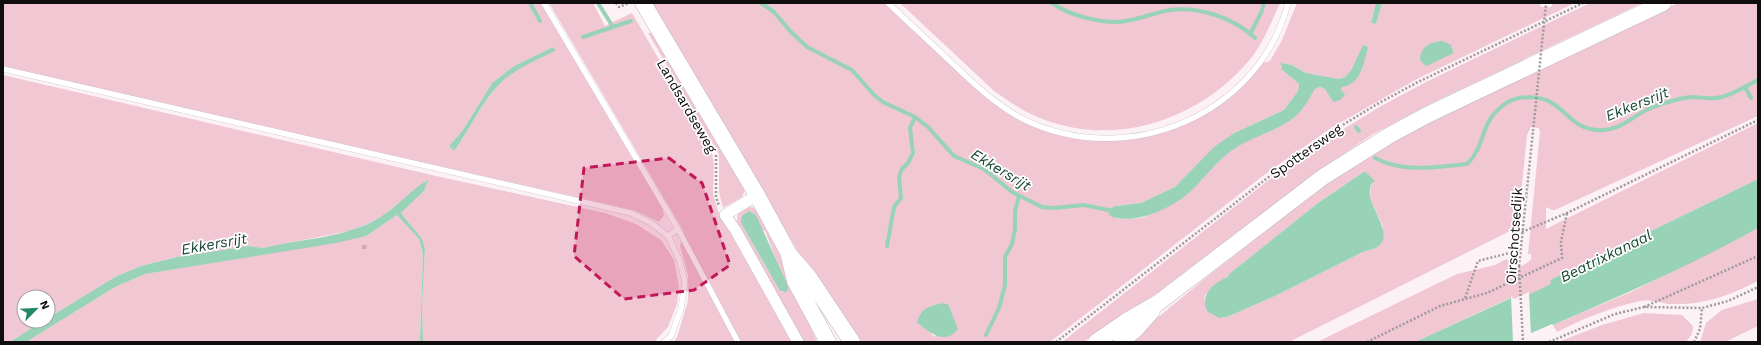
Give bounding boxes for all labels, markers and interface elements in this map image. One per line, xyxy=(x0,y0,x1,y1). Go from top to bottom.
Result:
street label: Landsardseweg xyxy=(654,56,721,156)
water label: Ekkersrijt xyxy=(1603,83,1672,125)
street label: Spottersweg xyxy=(1267,120,1346,182)
water label: Ekkersrijt xyxy=(968,145,1035,195)
street label: Oirschotsedijk xyxy=(1503,187,1525,285)
water label: Beatrixkanaal xyxy=(1557,226,1655,286)
water label: Ekkersrijt xyxy=(180,229,249,259)
north arrow xyxy=(16,289,56,329)
text: N xyxy=(37,299,52,312)

